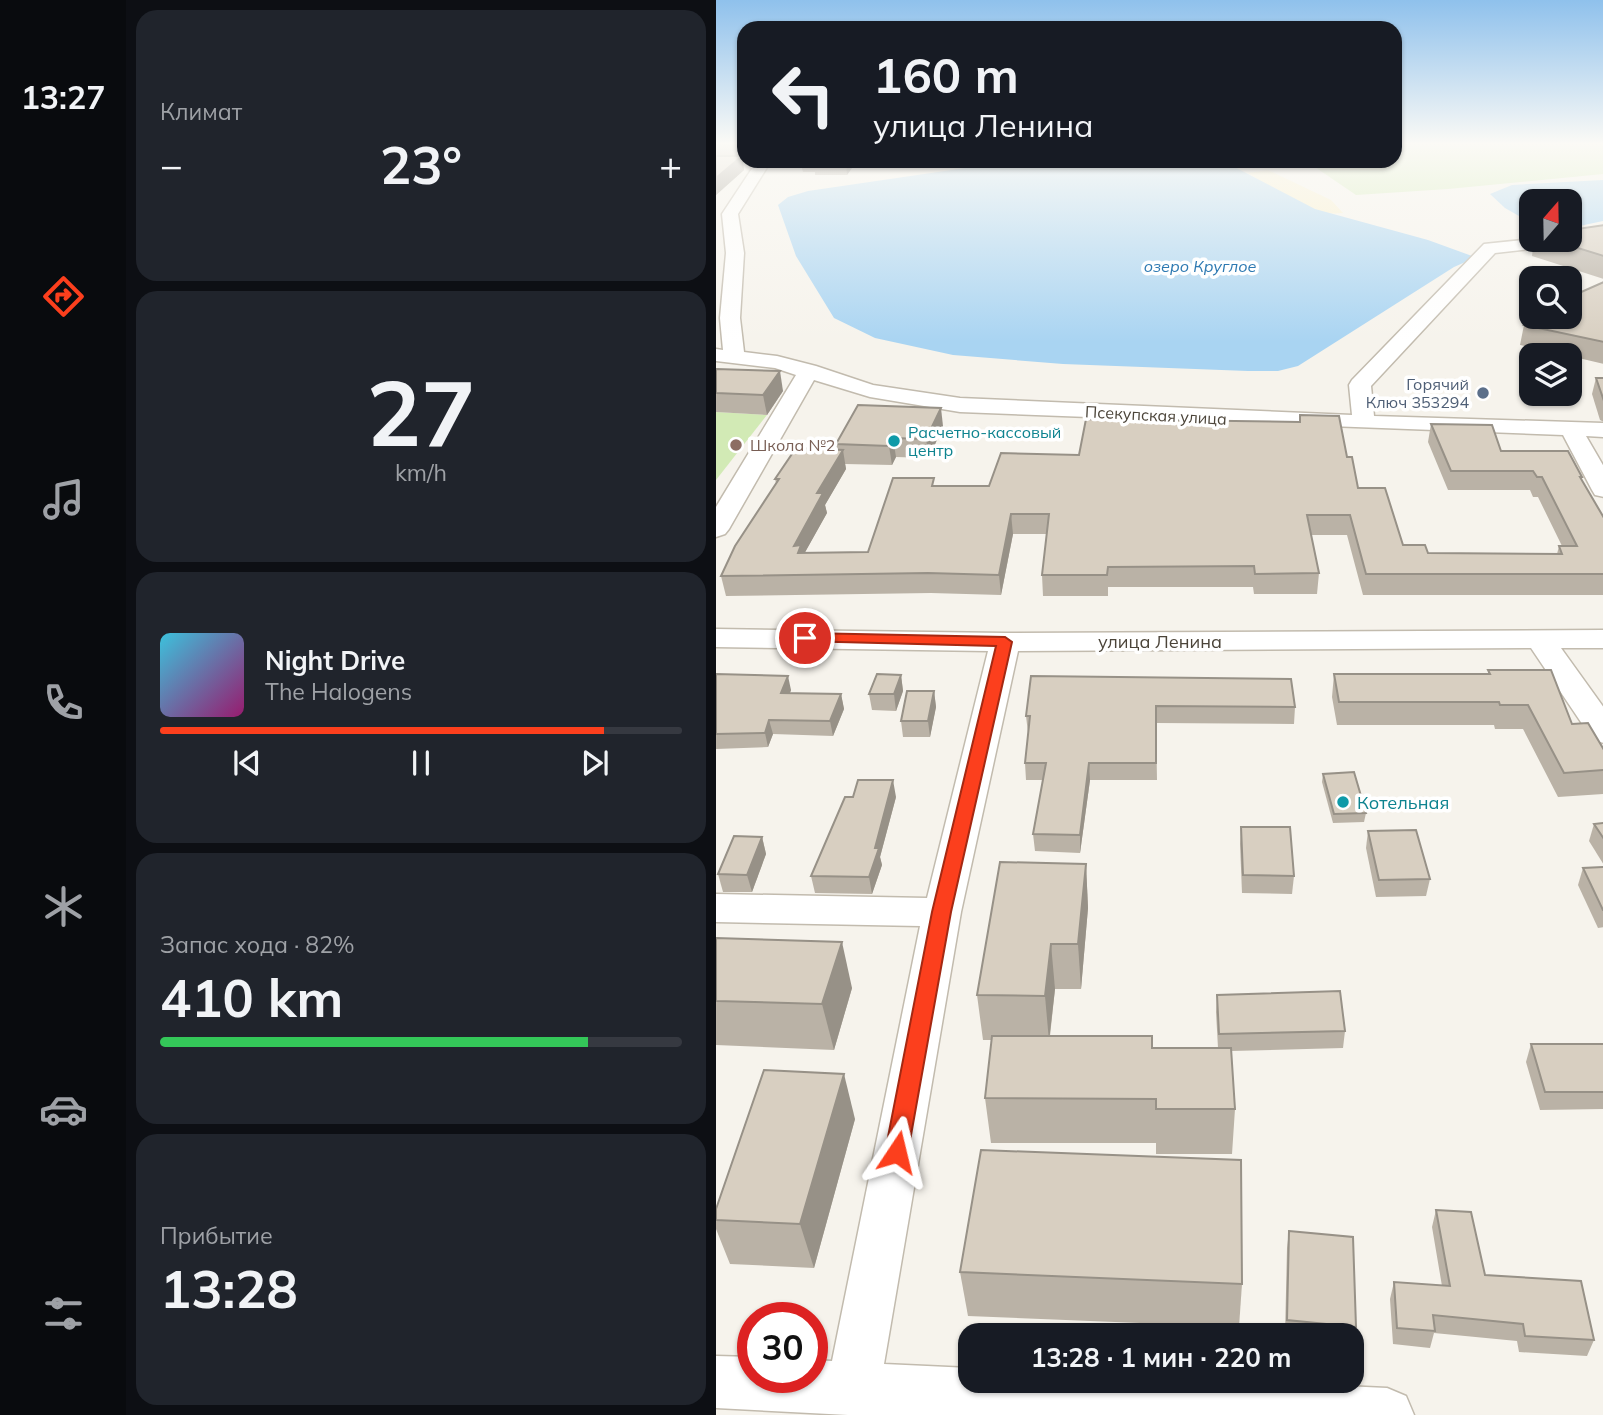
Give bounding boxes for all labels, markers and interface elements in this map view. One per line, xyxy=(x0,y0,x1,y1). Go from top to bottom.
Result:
text: 160 m xyxy=(873,44,1019,105)
icon: left xyxy=(758,49,849,140)
text: 13:27 xyxy=(21,77,105,117)
text: Климат xyxy=(160,97,242,126)
text: улица Ленина xyxy=(873,105,1094,145)
text: 23° xyxy=(380,132,462,197)
text: − xyxy=(160,141,183,189)
text: + xyxy=(659,141,682,189)
north arrow xyxy=(1519,189,1582,252)
map controls xyxy=(1519,189,1582,406)
water label: озеро Круглое xyxy=(1144,256,1256,276)
button: search xyxy=(1519,266,1582,329)
icon: directions xyxy=(39,272,88,321)
button: layers xyxy=(1519,343,1582,406)
text: 27 xyxy=(366,355,476,469)
place label: Горячий Ключ 353294 xyxy=(1366,374,1469,412)
marker: Горячий Ключ 353294 xyxy=(1475,385,1491,401)
street label: Псекупская улица xyxy=(1085,401,1227,429)
place label: Расчетно-кассовый центр xyxy=(908,422,1061,460)
marker: Расчетно-кассовый центр xyxy=(886,433,902,449)
place label: Школа №2 xyxy=(750,435,835,455)
marker: Школа №2 xyxy=(728,437,744,453)
text: km/h xyxy=(395,458,447,487)
icon: music xyxy=(39,475,88,524)
pin xyxy=(775,608,835,668)
icon: arrive xyxy=(786,619,824,657)
street label: улица Ленина xyxy=(1098,630,1222,653)
text: Night Drive xyxy=(265,644,405,677)
text: The Halogens xyxy=(265,677,412,706)
icon: phone xyxy=(39,678,88,727)
icon: previous xyxy=(228,744,266,782)
icon: pause xyxy=(402,744,440,782)
icon: next xyxy=(576,744,614,782)
place label: Котельная xyxy=(1357,791,1449,814)
marker: Котельная xyxy=(1335,794,1351,810)
icon: climate xyxy=(39,882,88,931)
text: Запас хода · 82% xyxy=(160,930,355,959)
text: 410 km xyxy=(160,965,343,1030)
icon: car xyxy=(39,1085,88,1134)
position arrow xyxy=(860,1115,934,1189)
text: Прибытие xyxy=(160,1221,273,1250)
text: 13:28 xyxy=(160,1256,298,1321)
icon: filters xyxy=(39,1289,88,1338)
speed limit sign: 30 xyxy=(737,1302,828,1393)
text: 13:28 · 1 мин · 220 m xyxy=(1031,1341,1291,1374)

